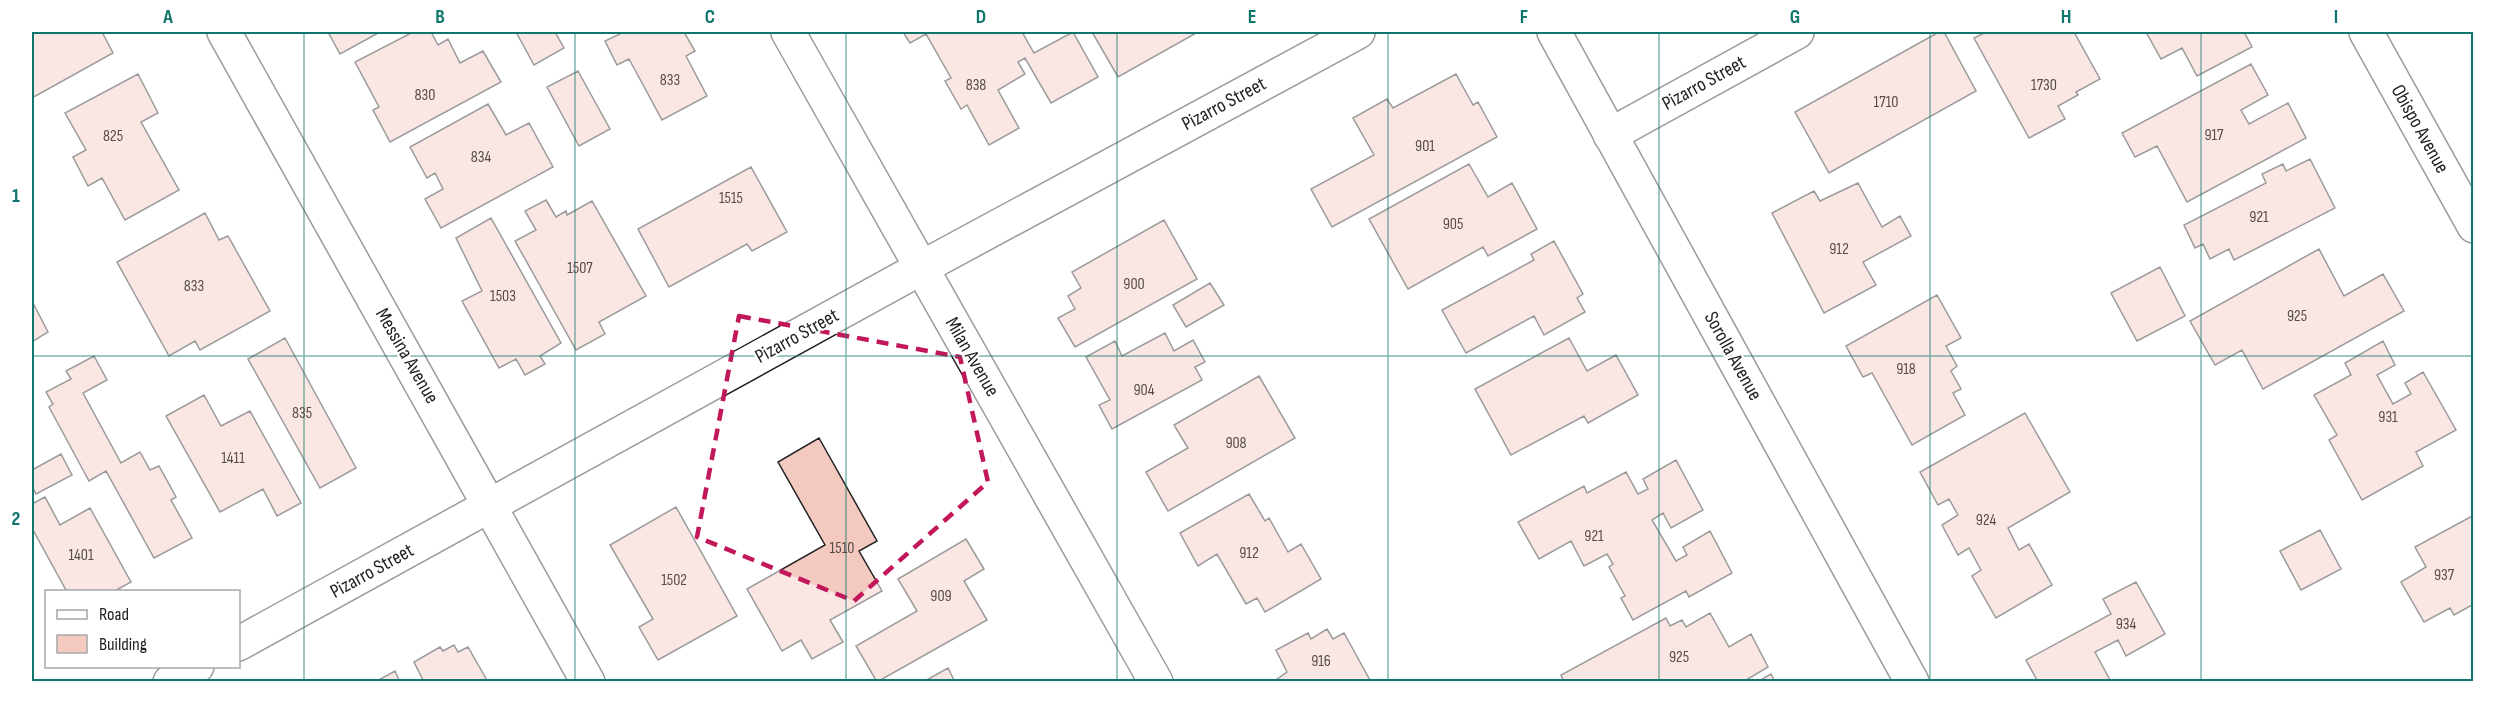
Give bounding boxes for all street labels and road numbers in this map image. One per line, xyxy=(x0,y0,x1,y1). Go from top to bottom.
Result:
street label: Pizarro Street xyxy=(1658,50,1750,116)
street label: Pizarro Street xyxy=(1178,72,1270,136)
street label: Obispo Avenue xyxy=(2386,80,2454,178)
street label: Pizarro Street xyxy=(751,303,843,369)
street label: Messina Avenue xyxy=(370,304,444,408)
street label: Sorolla Avenue xyxy=(1699,307,1767,405)
street label: Milan Avenue xyxy=(940,313,1004,401)
street label: Pizarro Street xyxy=(326,538,418,604)

